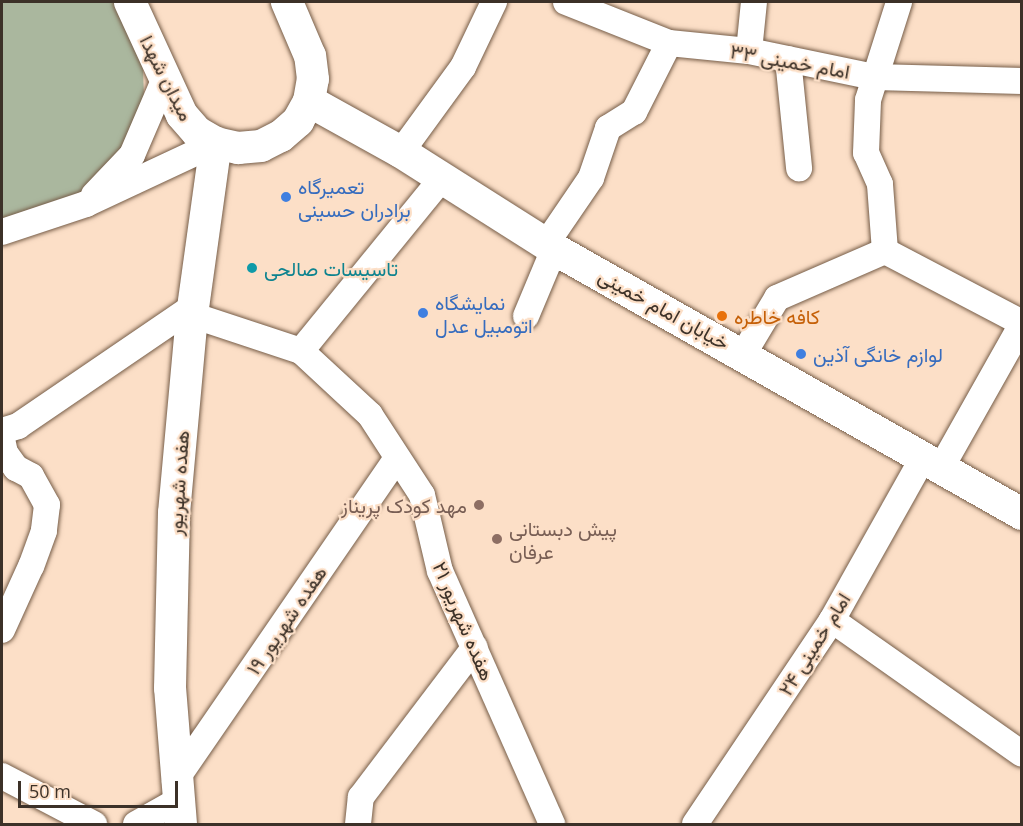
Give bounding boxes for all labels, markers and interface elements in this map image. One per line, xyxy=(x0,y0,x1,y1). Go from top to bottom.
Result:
street label: میدان شهدا xyxy=(135,31,199,125)
street label: امام خمینی ۳۳ xyxy=(728,39,852,83)
place label: تعمیرگاه برادران حسینی xyxy=(298,174,411,221)
marker: تعمیرگاه برادران حسینی xyxy=(279,190,293,204)
place label: تاسیسات صالحی xyxy=(264,256,398,280)
marker: تاسیسات صالحی xyxy=(245,261,259,275)
street label: خیابان امام خمینی xyxy=(595,263,733,355)
place label: نمایشگاه اتومبیل عدل xyxy=(435,290,533,337)
place label: کافه خاطره xyxy=(734,304,820,328)
marker: نمایشگاه اتومبیل عدل xyxy=(416,306,430,320)
marker: کافه خاطره xyxy=(715,309,729,323)
place label: لوازم خانگی آذین xyxy=(813,342,943,366)
marker: لوازم خانگی آذین xyxy=(794,347,808,361)
street label: هفده شهریور xyxy=(162,430,194,536)
place label: مهد کودک پریناز xyxy=(341,493,467,517)
marker: مهد کودک پریناز xyxy=(472,498,486,512)
place label: پیش دبستانی عرفان xyxy=(509,516,617,563)
marker: پیش دبستانی عرفان xyxy=(490,532,504,546)
street label: هفده شهریور ۲۱ xyxy=(428,558,500,684)
street label: هفده شهریور ۱۹ xyxy=(241,561,331,679)
street label: امام خمینی ۲۴ xyxy=(773,588,855,700)
scale bar xyxy=(21,769,182,807)
text: 50 m xyxy=(29,779,71,803)

